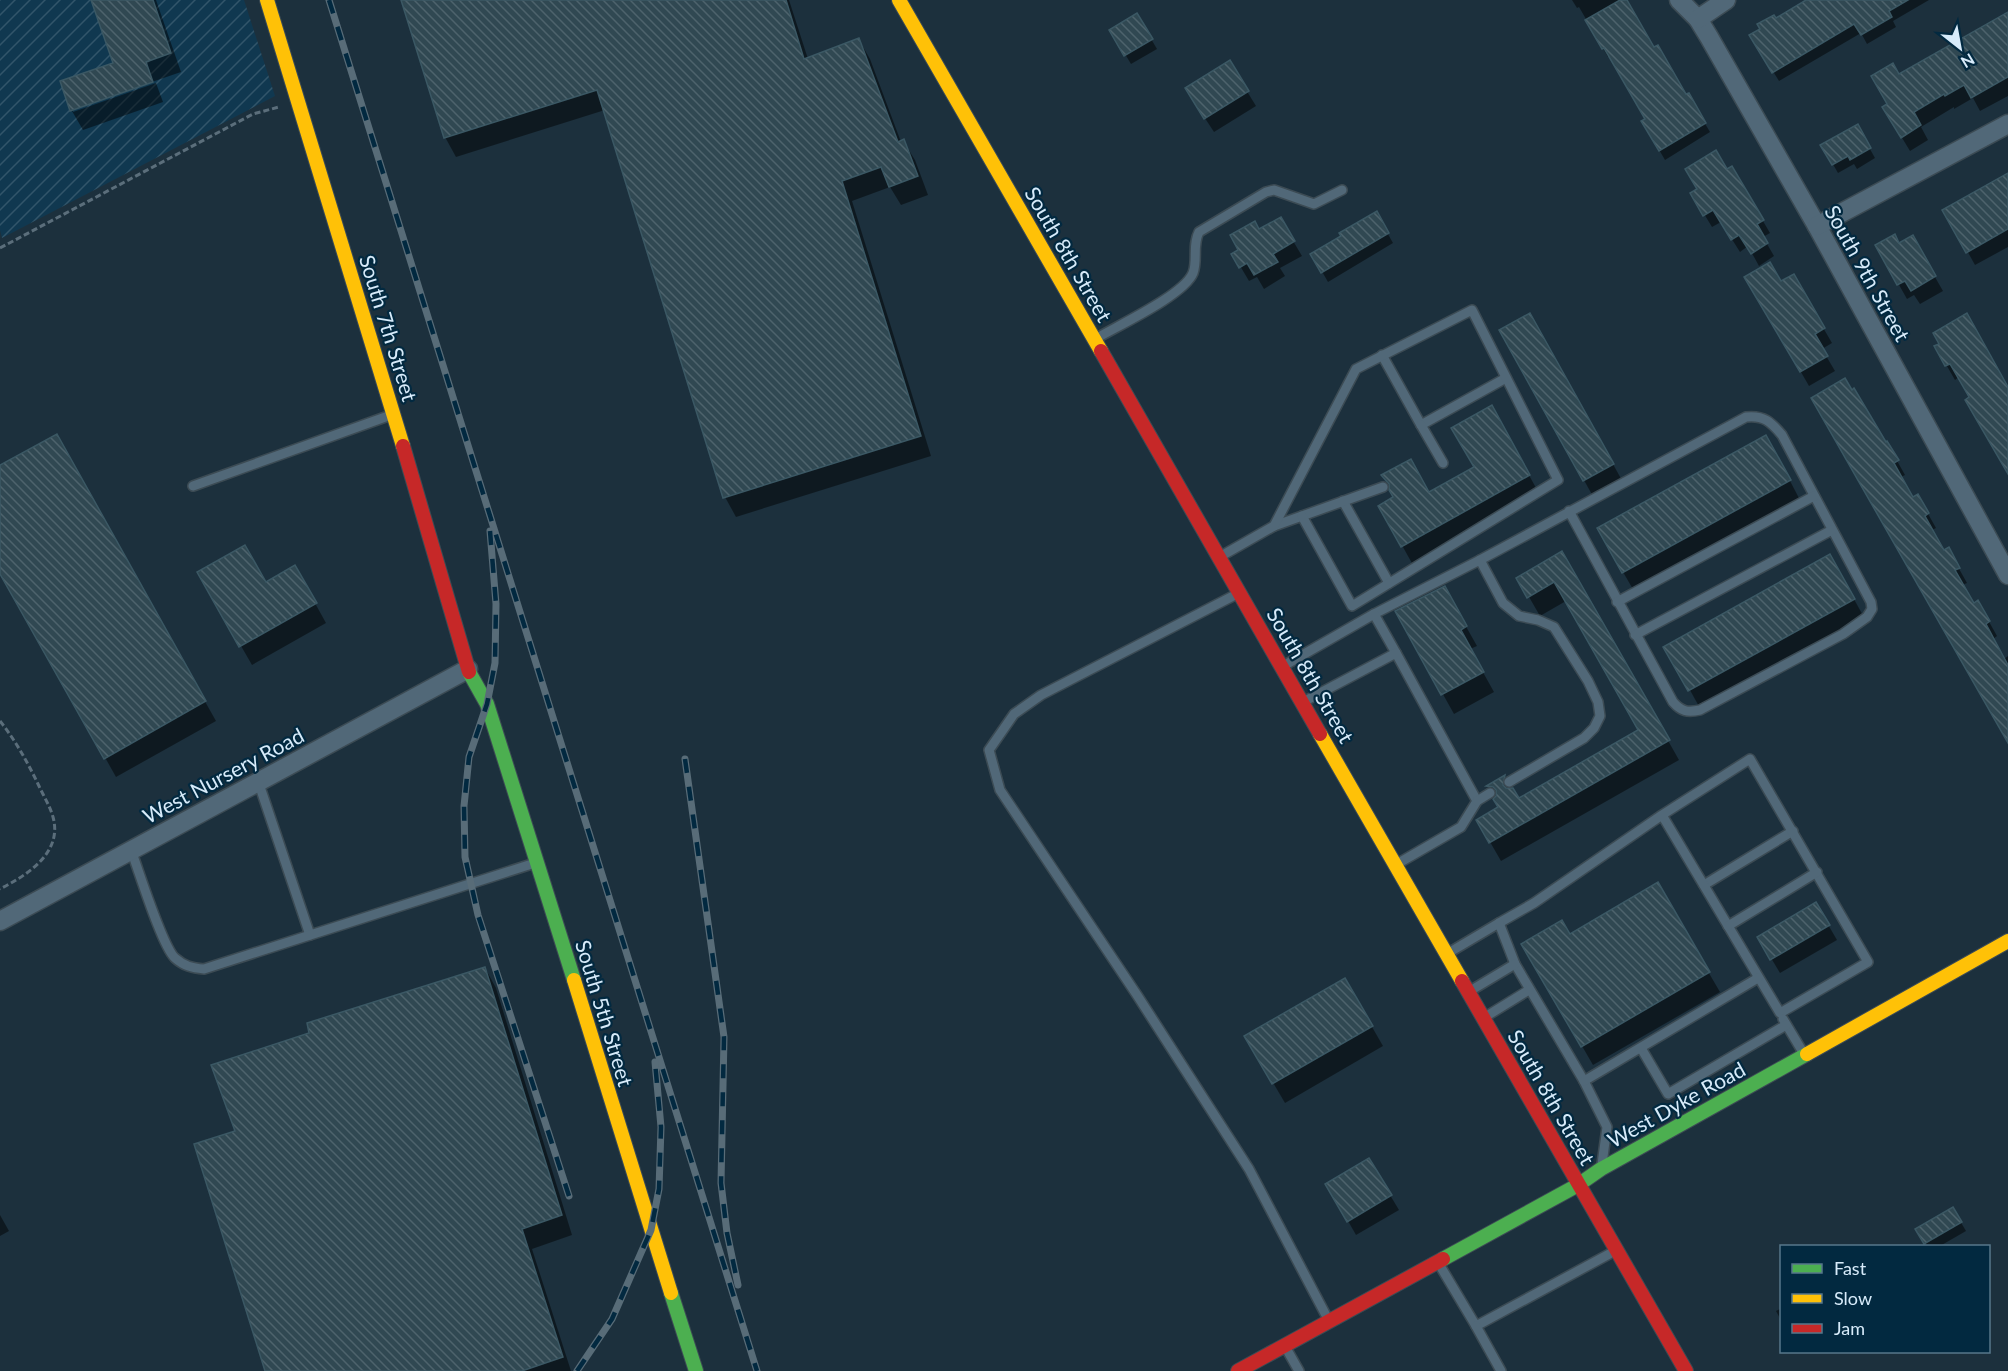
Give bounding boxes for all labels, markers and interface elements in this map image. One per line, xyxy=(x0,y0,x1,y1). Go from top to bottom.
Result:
north arrow xyxy=(1930,18,1990,78)
text: N xyxy=(1958,50,1978,73)
street label: South 8th Street xyxy=(1020,182,1118,326)
street label: South 9th Street xyxy=(1820,201,1916,346)
street label: South 7th Street xyxy=(355,252,423,405)
street label: South 8th Street xyxy=(1262,603,1360,747)
street label: West Nursery Road xyxy=(138,722,308,828)
street label: South 5th Street xyxy=(571,937,639,1090)
street label: South 8th Street xyxy=(1503,1025,1601,1169)
street label: West Dyke Road xyxy=(1603,1056,1749,1152)
legend xyxy=(1780,1245,1990,1353)
text: Fast xyxy=(1834,1257,1867,1279)
text: Slow xyxy=(1834,1287,1872,1309)
text: Jam xyxy=(1834,1317,1865,1339)

